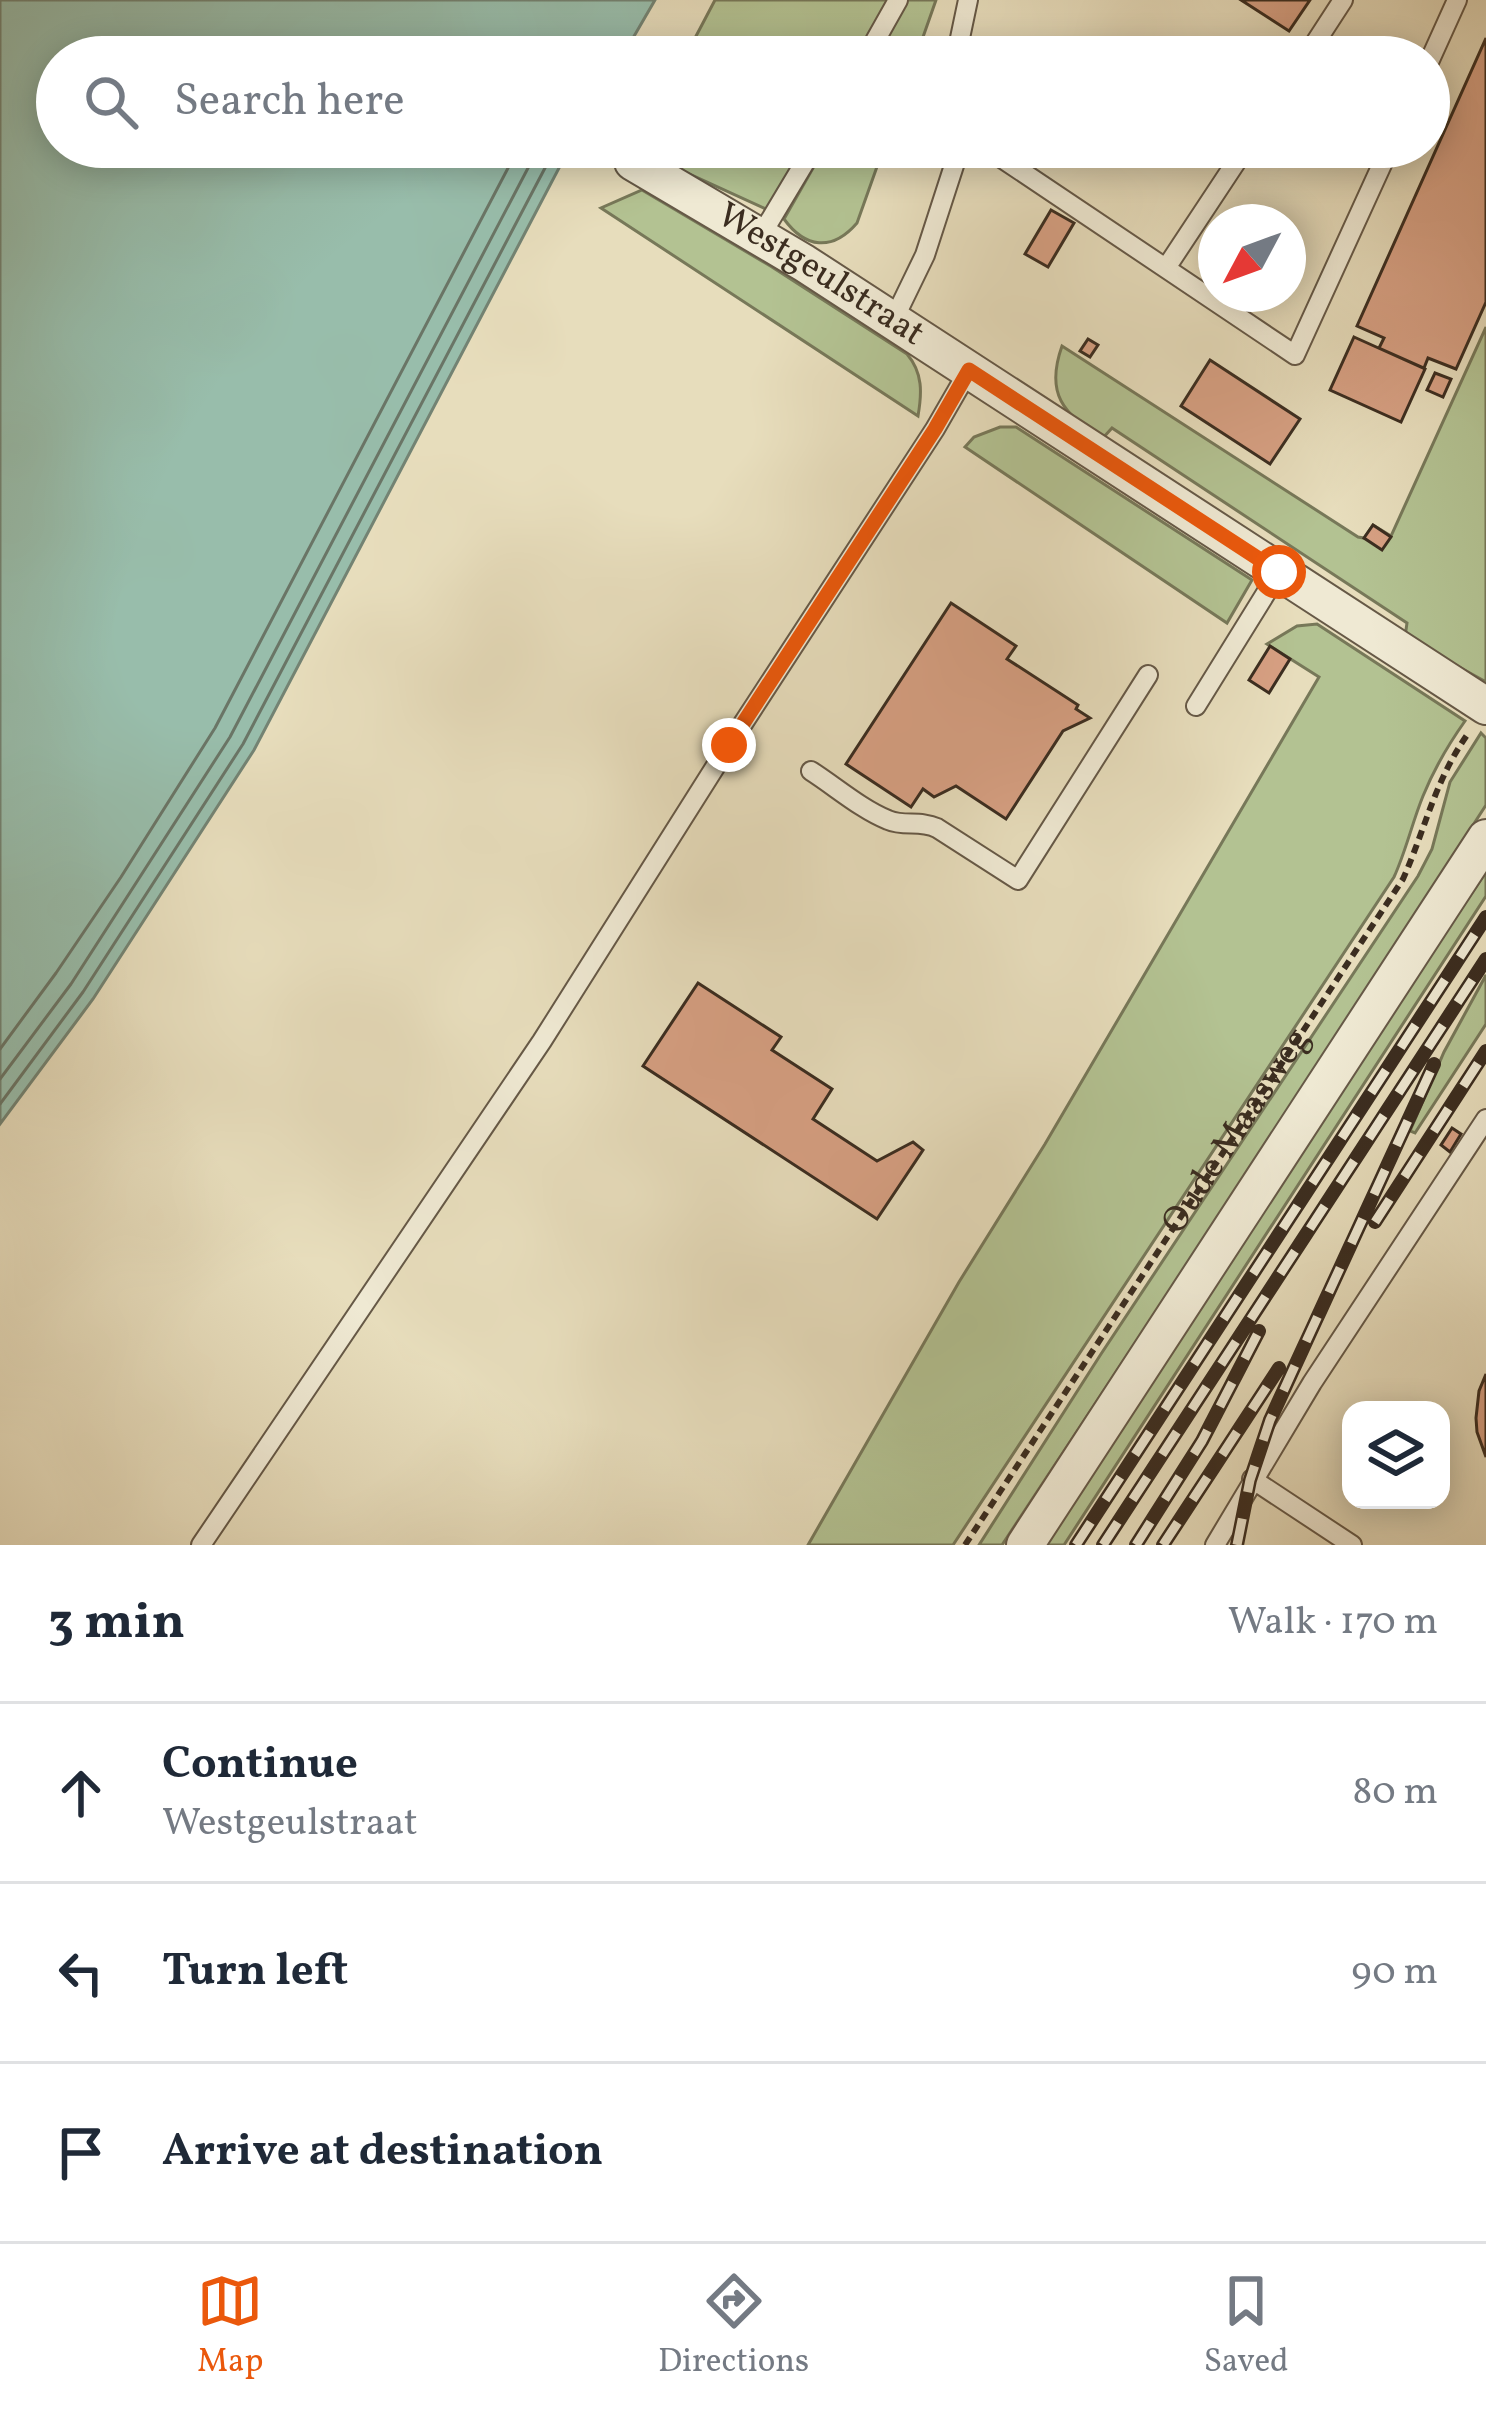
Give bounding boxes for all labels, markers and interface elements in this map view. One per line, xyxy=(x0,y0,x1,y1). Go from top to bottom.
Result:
search box xyxy=(36,36,1450,168)
icon: search xyxy=(78,69,144,135)
text: Search here xyxy=(174,71,405,134)
street label: Westgeulstraat xyxy=(707,192,934,359)
north arrow xyxy=(1198,204,1306,312)
route start xyxy=(1252,545,1306,599)
route end xyxy=(702,718,756,772)
street label: Oude Maasweg xyxy=(1151,1018,1323,1245)
map controls xyxy=(1342,1401,1450,1509)
button: layers xyxy=(1342,1401,1450,1509)
text: 3 min xyxy=(48,1588,185,1659)
text: Walk · 170 m xyxy=(1228,1596,1438,1650)
text: Continue xyxy=(162,1734,358,1797)
icon: ahead xyxy=(48,1760,114,1826)
text: 80 m xyxy=(1352,1766,1438,1820)
text: Westgeulstraat xyxy=(162,1797,418,1851)
icon: left xyxy=(48,1940,114,2006)
text: Turn left xyxy=(162,1941,348,2004)
text: 90 m xyxy=(1351,1946,1438,2000)
icon: arrive xyxy=(48,2120,114,2186)
text: Arrive at destination xyxy=(162,2121,603,2184)
tab: Map xyxy=(197,2268,263,2386)
tab: Directions xyxy=(658,2268,809,2386)
tab: Saved xyxy=(1204,2268,1289,2386)

